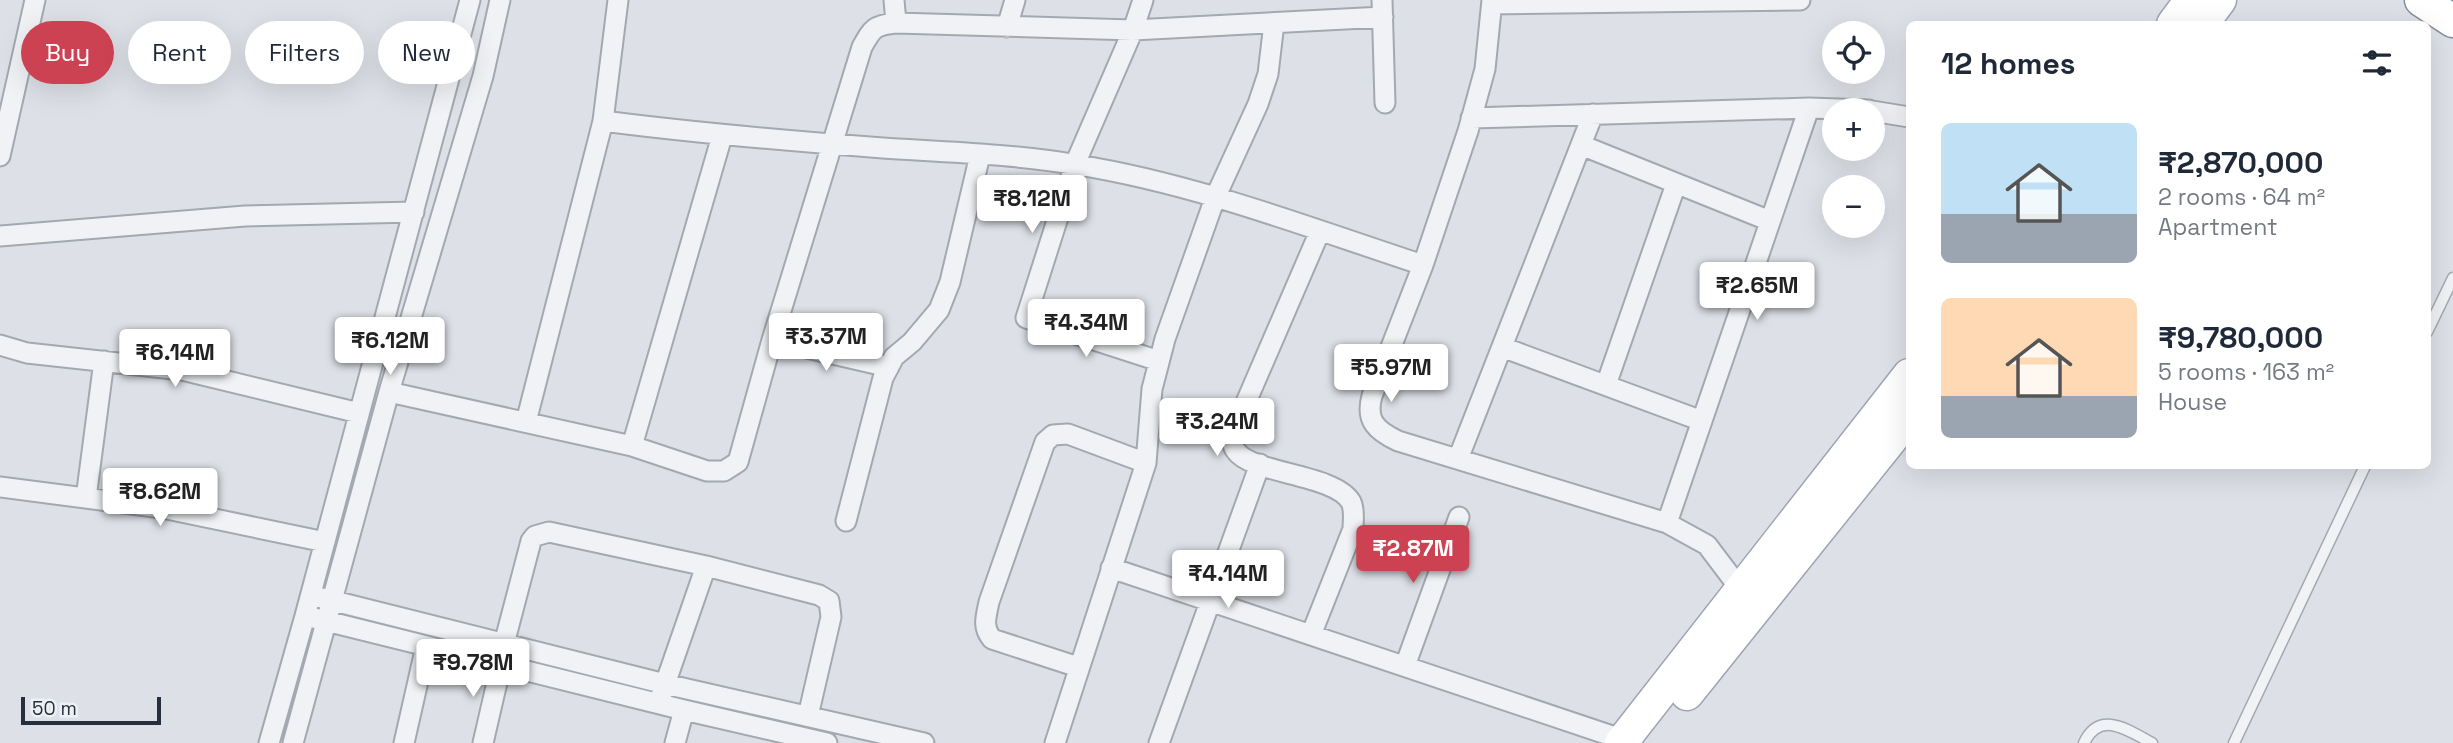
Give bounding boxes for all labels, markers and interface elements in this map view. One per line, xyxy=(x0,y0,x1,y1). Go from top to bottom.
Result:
chip: Buy xyxy=(21,21,114,84)
chip: Rent xyxy=(128,21,231,84)
chip: Filters xyxy=(245,21,364,84)
chip: New xyxy=(378,21,475,84)
map controls xyxy=(1822,21,1885,238)
button: locate xyxy=(1822,21,1885,84)
text: 12 homes xyxy=(1941,44,2076,83)
icon: filters xyxy=(2358,44,2396,82)
button: + xyxy=(1822,98,1885,161)
text: ₹2,870,000 xyxy=(2158,143,2323,182)
icon: home xyxy=(1997,151,2081,235)
button: − xyxy=(1822,175,1885,238)
pin: ₹8.12M xyxy=(975,176,1089,235)
text: 2 rooms · 64 m² xyxy=(2158,182,2325,212)
text: ₹8.12M xyxy=(993,183,1071,213)
text: Apartment xyxy=(2158,212,2278,242)
pin: ₹2.65M xyxy=(1700,262,1814,322)
text: ₹2.65M xyxy=(1716,270,1798,300)
pin: ₹4.34M xyxy=(1029,300,1143,359)
text: ₹4.34M xyxy=(1044,307,1128,337)
pin: ₹3.37M xyxy=(769,314,883,373)
pin: ₹6.12M xyxy=(333,318,447,377)
text: ₹9,780,000 xyxy=(2158,318,2323,357)
text: ₹3.37M xyxy=(785,321,867,351)
text: ₹6.12M xyxy=(351,325,429,355)
icon: home xyxy=(1997,326,2081,410)
pin: ₹6.14M xyxy=(118,330,232,389)
text: ₹6.14M xyxy=(135,337,215,367)
pin: ₹5.97M xyxy=(1334,344,1448,404)
text: ₹5.97M xyxy=(1350,352,1432,382)
text: 5 rooms · 163 m² xyxy=(2158,357,2334,387)
text: House xyxy=(2158,387,2227,417)
pin: ₹3.24M xyxy=(1160,398,1274,458)
text: ₹3.24M xyxy=(1175,406,1259,436)
pin: ₹8.62M xyxy=(103,468,217,528)
text: ₹8.62M xyxy=(119,476,201,506)
pin: ₹2.87M xyxy=(1356,526,1470,585)
text: ₹2.87M xyxy=(1372,533,1454,563)
pin: ₹4.14M xyxy=(1171,550,1285,610)
text: ₹4.14M xyxy=(1188,558,1268,588)
pin: ₹9.78M xyxy=(416,640,530,699)
text: ₹9.78M xyxy=(432,647,514,677)
scale bar xyxy=(21,694,161,726)
text: 50 m xyxy=(32,696,77,721)

